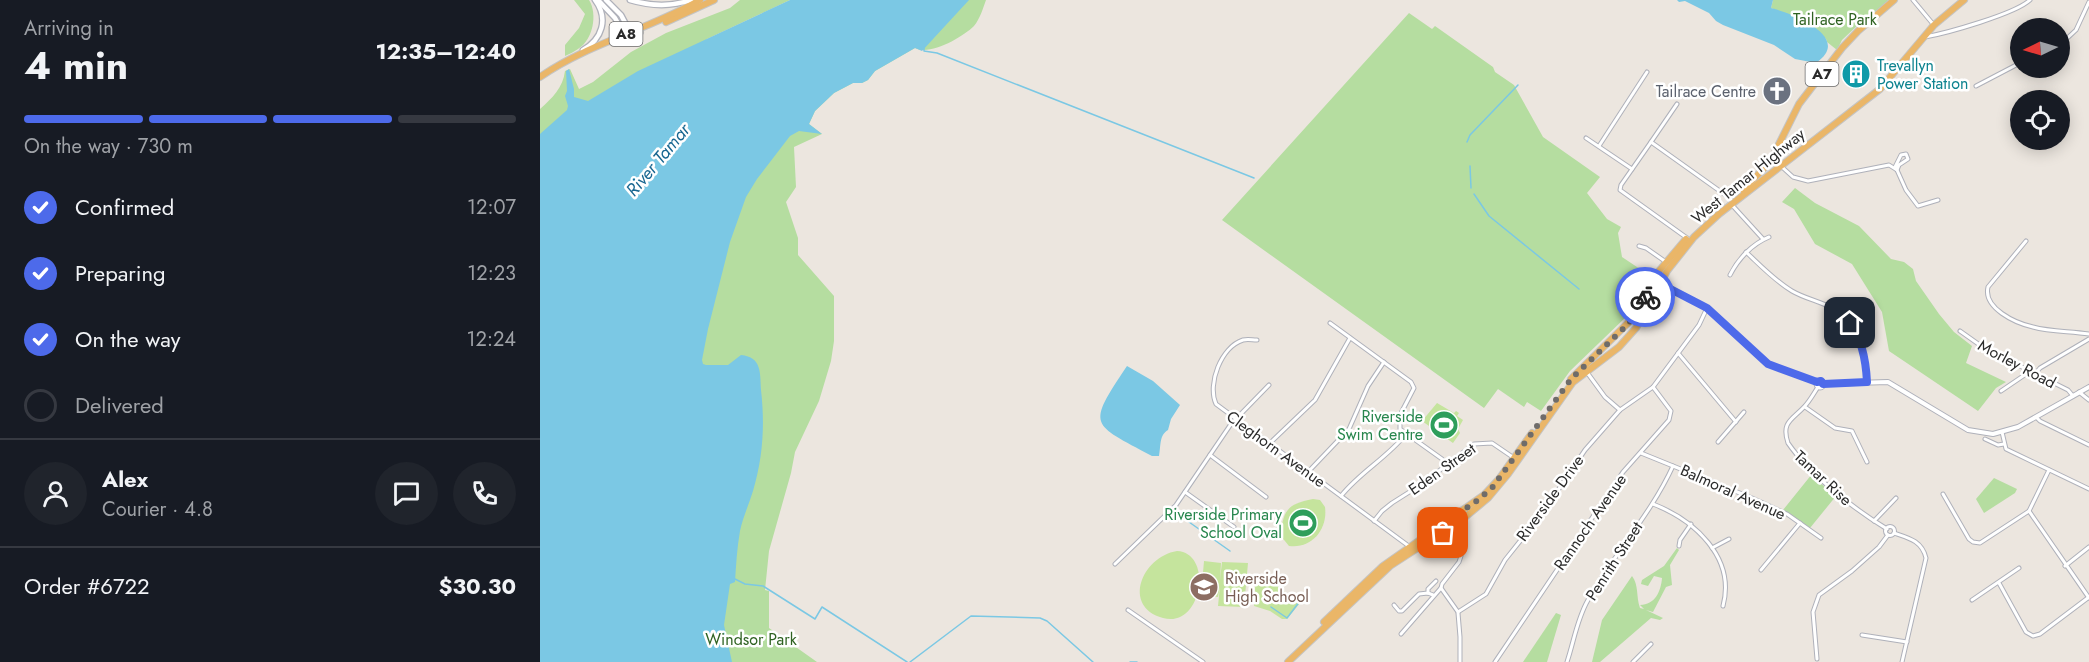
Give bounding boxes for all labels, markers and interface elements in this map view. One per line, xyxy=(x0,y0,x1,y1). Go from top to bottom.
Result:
park label: Tailrace Park xyxy=(1793,8,1878,31)
text: Arriving in xyxy=(24,14,114,43)
north arrow xyxy=(2010,18,2070,78)
map controls xyxy=(2010,18,2070,150)
road number: A8 xyxy=(610,22,643,46)
text: 12:35–12:40 xyxy=(376,35,516,67)
text: 4 min xyxy=(24,37,128,94)
place label: Trevallyn Power Station xyxy=(1877,54,1968,95)
building icon: Trevallyn Power Station xyxy=(1840,58,1872,90)
road number: A7 xyxy=(1806,62,1838,86)
church icon: Tailrace Centre xyxy=(1761,75,1793,107)
place label: Tailrace Centre xyxy=(1656,80,1756,103)
button: locate xyxy=(2010,90,2070,150)
water label: River Tamar xyxy=(620,117,697,202)
street label: West Tamar Highway xyxy=(1686,122,1811,229)
text: On the way · 730 m xyxy=(24,132,193,161)
icon: check xyxy=(24,191,57,224)
text: Confirmed xyxy=(75,191,174,223)
text: 12:07 xyxy=(467,193,516,222)
icon: check xyxy=(24,257,57,290)
text: Preparing xyxy=(75,257,166,289)
text: 12:23 xyxy=(467,259,516,288)
courier xyxy=(1615,267,1675,327)
icon: bike xyxy=(1629,281,1662,314)
pin xyxy=(1824,297,1875,348)
icon: home xyxy=(1833,306,1866,339)
icon: check xyxy=(24,323,57,356)
text: On the way xyxy=(75,323,180,355)
text: 12:24 xyxy=(467,325,516,354)
street label: Morley Road xyxy=(1974,334,2060,394)
text: Delivered xyxy=(75,389,164,421)
street label: Cleghorn Avenue xyxy=(1222,405,1330,493)
place label: Riverside Swim Centre xyxy=(1337,405,1423,446)
sports icon: Riverside Swim Centre xyxy=(1428,409,1460,441)
street label: Eden Street xyxy=(1404,437,1480,501)
street label: Tamar Rise xyxy=(1789,445,1857,511)
street label: Riverside Drive xyxy=(1511,450,1589,546)
street label: Balmoral Avenue xyxy=(1677,459,1789,525)
button: person xyxy=(24,462,87,525)
button: chat xyxy=(375,462,438,525)
button: phone xyxy=(453,462,516,525)
text: Alex xyxy=(102,463,148,495)
street label: Rannoch Avenue xyxy=(1548,469,1632,575)
text: Courier · 4.8 xyxy=(102,495,213,524)
place label: Riverside Primary School Oval xyxy=(1164,503,1283,544)
sports icon: Riverside Primary School Oval xyxy=(1287,507,1319,539)
pin xyxy=(1417,507,1468,558)
icon: bag xyxy=(1426,516,1459,549)
street label: Penrith Street xyxy=(1580,517,1648,605)
place label: Riverside High School xyxy=(1225,567,1309,608)
text: Order #6722 xyxy=(24,570,150,602)
text: $30.30 xyxy=(439,570,516,602)
school or university icon: Riverside High School xyxy=(1188,571,1220,603)
park label: Windsor Park xyxy=(705,628,798,651)

